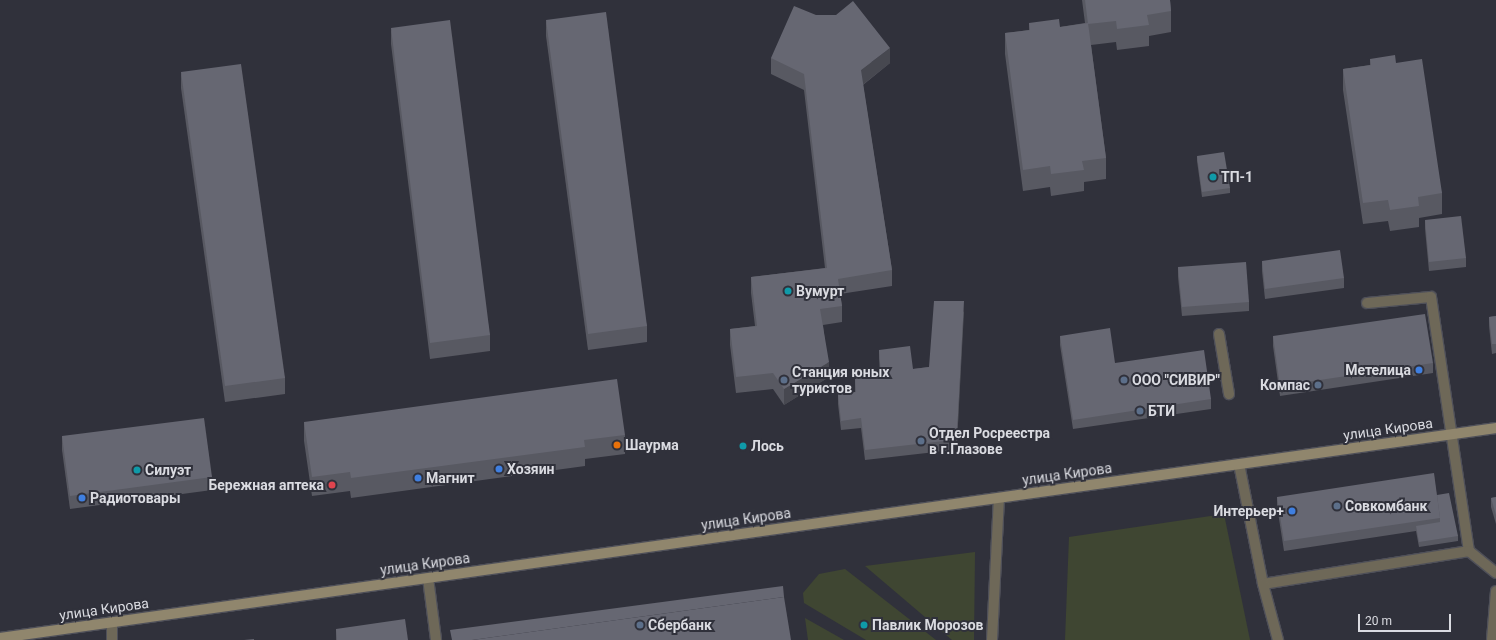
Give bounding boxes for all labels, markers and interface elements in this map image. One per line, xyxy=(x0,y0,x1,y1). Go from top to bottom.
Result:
place label: ТП-1 xyxy=(1221,169,1253,185)
marker: ТП-1 xyxy=(1208,172,1218,182)
place label: Вумурт xyxy=(796,283,844,299)
marker: Вумурт xyxy=(783,286,793,296)
place label: Метелица xyxy=(1345,362,1411,378)
place label: Станция юных туристов xyxy=(792,364,889,396)
marker: Метелица xyxy=(1414,365,1424,375)
place label: ООО "СИВИР" xyxy=(1132,372,1220,388)
marker: Станция юных туристов xyxy=(779,375,789,385)
marker: ООО "СИВИР" xyxy=(1119,375,1129,385)
place label: Компас xyxy=(1260,377,1310,393)
marker: Компас xyxy=(1313,380,1323,390)
place label: БТИ xyxy=(1148,403,1175,419)
marker: БТИ xyxy=(1135,406,1145,416)
street label: улица Кирова xyxy=(1342,414,1434,444)
place label: Отдел Росреестра в г.Глазове xyxy=(929,425,1050,458)
marker: Отдел Росреестра в г.Глазове xyxy=(916,436,926,446)
place label: Шаурма xyxy=(625,437,679,453)
place label: Лось xyxy=(751,438,784,454)
marker: Шаурма xyxy=(612,440,622,450)
marker: Лось xyxy=(738,441,748,451)
street label: улица Кирова xyxy=(1021,459,1113,489)
place label: Хозяин xyxy=(507,461,555,477)
place label: Силуэт xyxy=(145,462,191,478)
marker: Хозяин xyxy=(494,464,504,474)
marker: Силуэт xyxy=(132,465,142,475)
place label: Магнит xyxy=(426,470,475,486)
marker: Магнит xyxy=(413,473,423,483)
place label: Бережная аптека xyxy=(208,477,324,493)
marker: Бережная аптека xyxy=(327,480,337,490)
place label: Радиотовары xyxy=(90,490,181,506)
marker: Радиотовары xyxy=(77,493,87,503)
place label: Совкомбанк xyxy=(1345,498,1427,514)
marker: Совкомбанк xyxy=(1332,501,1342,511)
place label: Интерьер+ xyxy=(1213,503,1284,519)
street label: улица Кирова xyxy=(700,504,792,534)
marker: Интерьер+ xyxy=(1287,506,1297,516)
street label: улица Кирова xyxy=(379,549,471,579)
street label: улица Кирова xyxy=(58,594,150,624)
scale bar xyxy=(1360,606,1453,632)
text: 20 m xyxy=(1365,614,1392,628)
place label: Сбербанк xyxy=(648,617,712,633)
place label: Павлик Морозов xyxy=(872,617,983,633)
marker: Сбербанк xyxy=(635,620,645,630)
marker: Павлик Морозов xyxy=(859,620,869,630)

